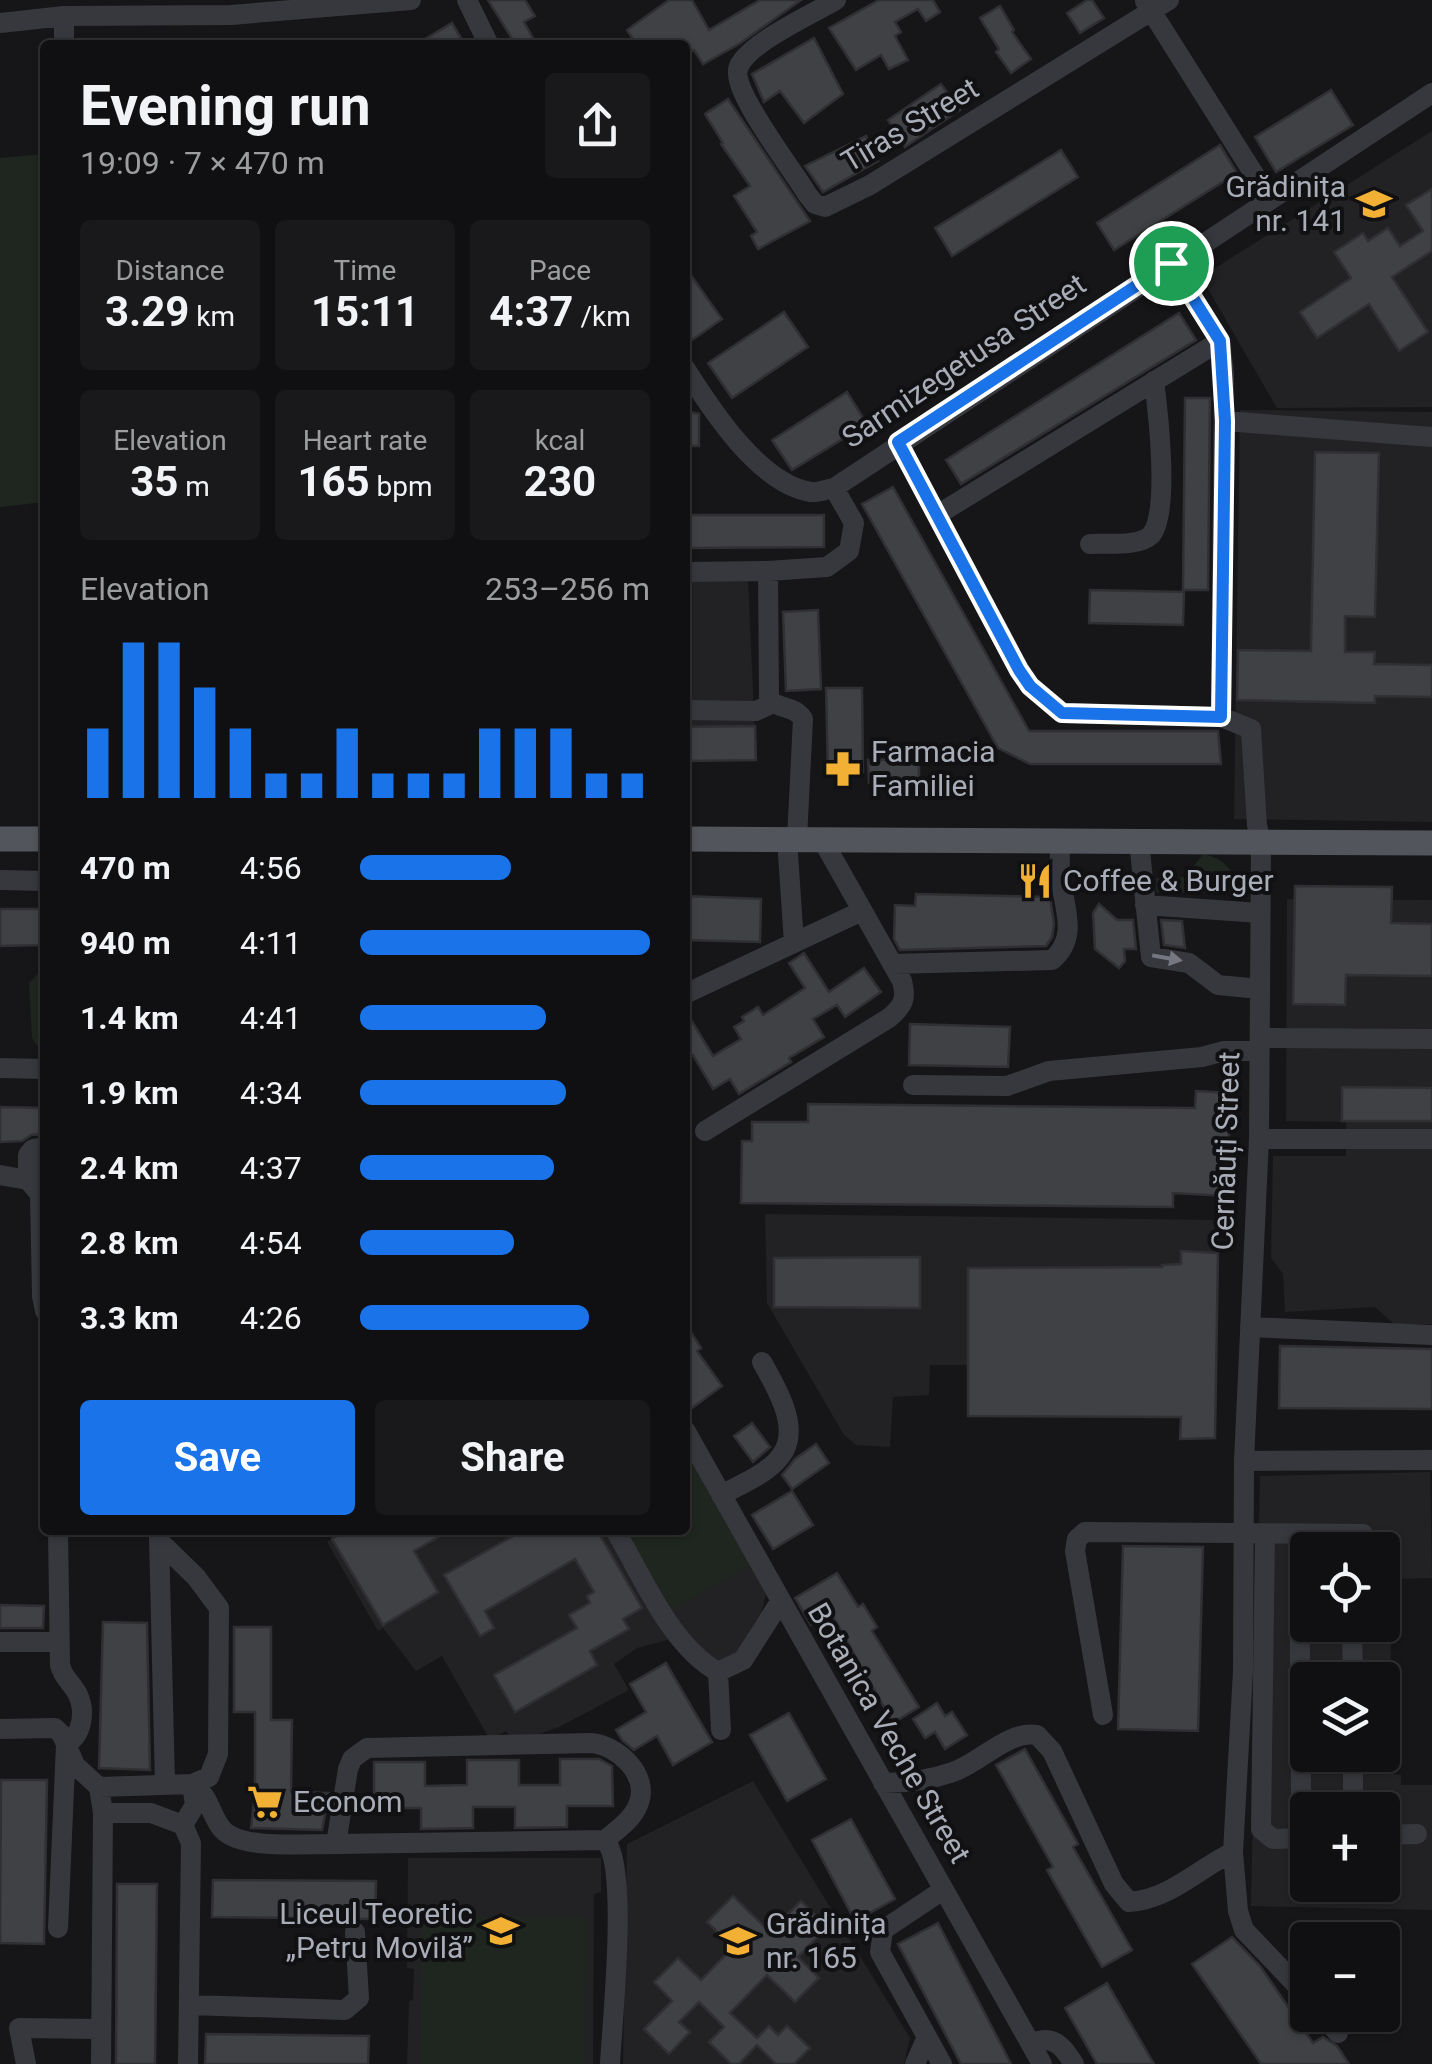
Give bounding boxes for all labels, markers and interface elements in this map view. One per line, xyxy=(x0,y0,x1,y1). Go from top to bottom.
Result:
street label: Tiras Street xyxy=(835,70,984,179)
button: share xyxy=(545,73,650,178)
text: Evening run xyxy=(80,74,371,138)
text: 19:09 · 7 × 470 m xyxy=(80,144,325,182)
place label: Grădinița nr. 141 xyxy=(1225,169,1346,238)
school or university icon: Grădinița nr. 141 xyxy=(1355,185,1393,223)
pin xyxy=(1129,221,1214,306)
icon: arrive xyxy=(1144,236,1199,291)
text: Distance xyxy=(116,254,225,287)
text: Time xyxy=(334,254,396,287)
text: Pace xyxy=(529,254,591,287)
street label: Sarmizegetusa Street xyxy=(835,266,1092,455)
text: 3.29 xyxy=(105,287,189,336)
text: 15:11 xyxy=(311,287,419,336)
text: 4:37 xyxy=(489,287,573,336)
text: km xyxy=(189,300,235,333)
text: /km xyxy=(573,300,631,333)
text: Elevation xyxy=(113,424,227,457)
text: Heart rate xyxy=(303,424,427,457)
text: kcal xyxy=(535,424,585,457)
text: 35 xyxy=(130,457,178,506)
text: 165 xyxy=(297,457,370,506)
text: 230 xyxy=(524,457,596,506)
text: m xyxy=(178,470,210,503)
text: bpm xyxy=(370,470,433,503)
text: Elevation xyxy=(80,570,210,608)
text: 253–256 m xyxy=(485,570,650,608)
place label: Farmacia Familiei xyxy=(871,734,996,803)
pharmacy icon: Farmacia Familiei xyxy=(824,750,862,788)
text: 470 m xyxy=(80,849,171,887)
text: 4:56 xyxy=(240,849,302,887)
restaurant icon: Coffee & Burger xyxy=(1016,862,1054,900)
place label: Coffee & Burger xyxy=(1063,863,1274,898)
text: 940 m xyxy=(80,924,171,962)
text: 4:11 xyxy=(240,924,302,962)
one-way arrow xyxy=(1151,951,1183,966)
text: 1.4 km xyxy=(80,999,179,1037)
text: 4:41 xyxy=(240,999,302,1037)
street label: Cernăuți Street xyxy=(1205,1051,1247,1251)
text: 1.9 km xyxy=(80,1074,179,1112)
text: 4:34 xyxy=(240,1074,302,1112)
text: 2.4 km xyxy=(80,1149,179,1187)
text: 4:37 xyxy=(240,1149,302,1187)
text: 2.8 km xyxy=(80,1224,179,1262)
text: 4:54 xyxy=(240,1224,302,1262)
text: 3.3 km xyxy=(80,1299,179,1337)
text: 4:26 xyxy=(240,1299,302,1337)
button: Save xyxy=(80,1400,355,1515)
button: Share xyxy=(375,1400,650,1515)
map controls xyxy=(1290,1532,1400,2032)
button: locate xyxy=(1290,1532,1400,1642)
street label: Botanica Veche Street xyxy=(801,1597,978,1869)
button: layers xyxy=(1290,1662,1400,1772)
supermarket icon: Econom xyxy=(246,1783,284,1821)
place label: Econom xyxy=(293,1784,403,1819)
button: + xyxy=(1290,1792,1400,1902)
place label: Liceul Teoretic „Petru Movilă” xyxy=(279,1896,473,1965)
place label: Grădinița nr. 165 xyxy=(766,1906,887,1975)
school or university icon: Liceul Teoretic „Petru Movilă” xyxy=(482,1912,520,1950)
school or university icon: Grădinița nr. 165 xyxy=(719,1922,757,1960)
button: − xyxy=(1290,1922,1400,2032)

